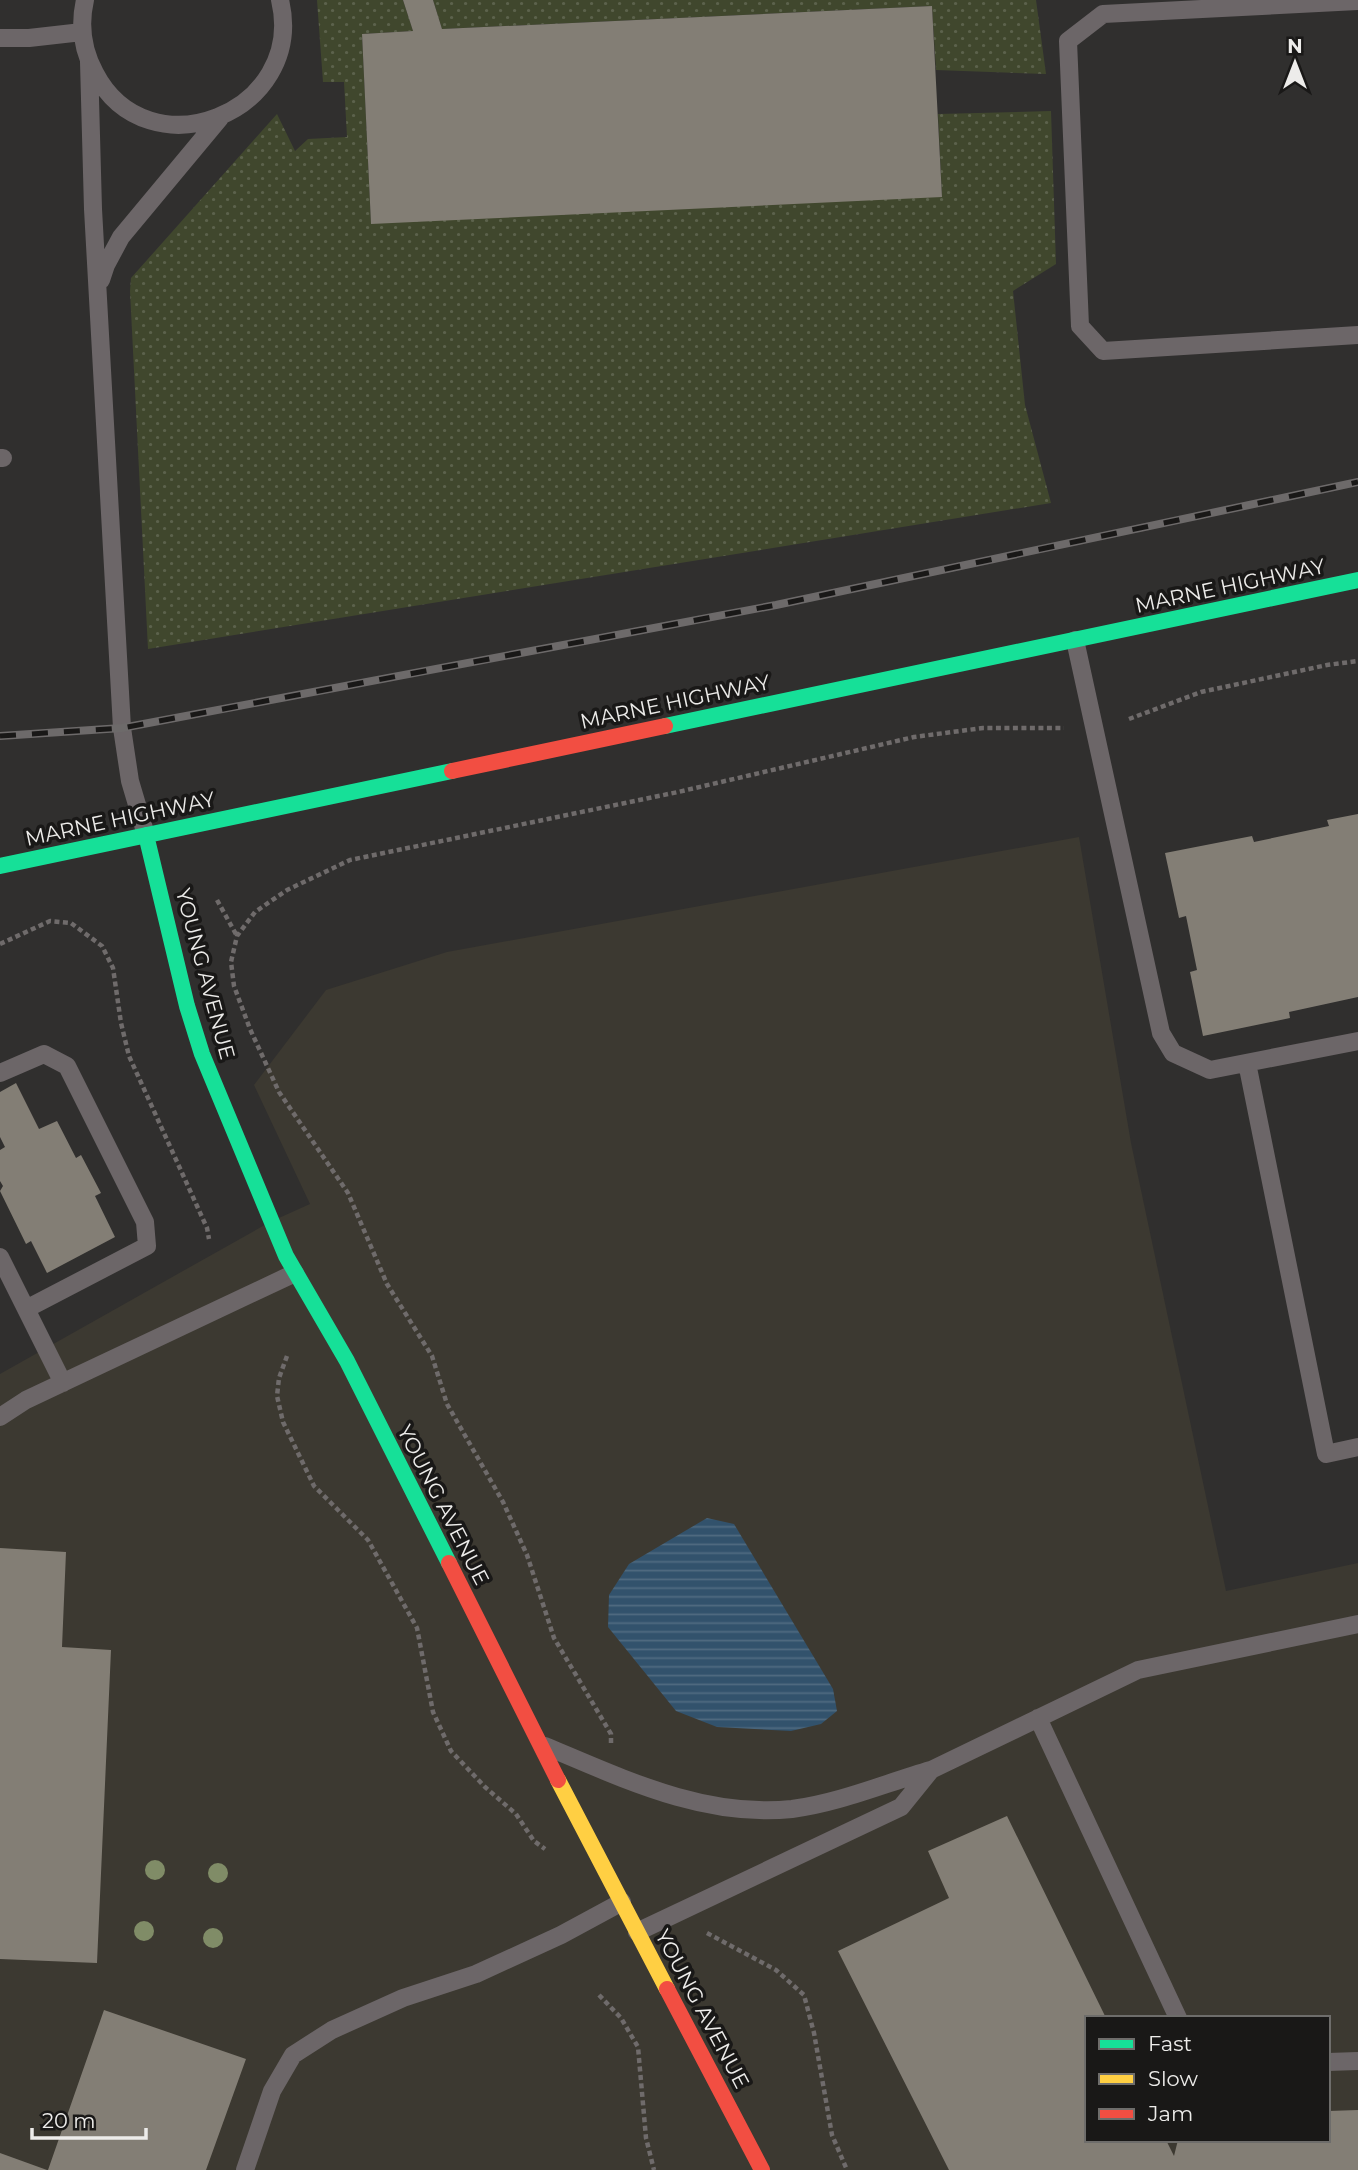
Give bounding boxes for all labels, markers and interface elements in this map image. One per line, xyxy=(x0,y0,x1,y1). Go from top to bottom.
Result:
north arrow xyxy=(1260,28,1330,98)
text: N xyxy=(1287,35,1303,58)
street label: MARNE HIGHWAY xyxy=(1133,553,1328,618)
street label: MARNE HIGHWAY xyxy=(578,669,773,734)
street label: MARNE HIGHWAY xyxy=(23,786,218,851)
street label: YOUNG AVENUE xyxy=(171,886,240,1062)
street label: YOUNG AVENUE xyxy=(392,1421,495,1589)
street label: YOUNG AVENUE xyxy=(650,1925,755,2092)
legend xyxy=(1085,2016,1330,2142)
text: Fast xyxy=(1148,2031,1192,2056)
text: Slow xyxy=(1148,2066,1198,2091)
scale bar xyxy=(32,2096,145,2140)
text: Jam xyxy=(1147,2101,1193,2126)
text: 20 m xyxy=(42,2108,96,2133)

